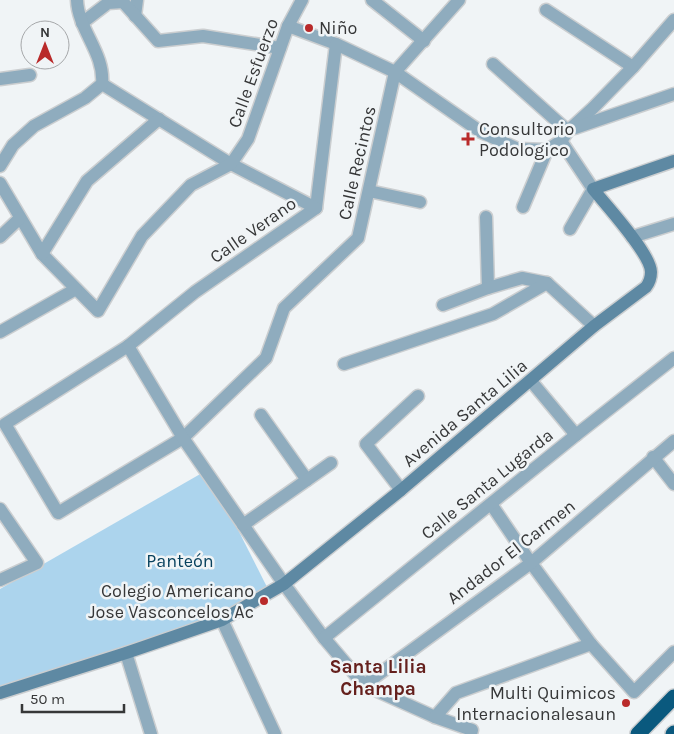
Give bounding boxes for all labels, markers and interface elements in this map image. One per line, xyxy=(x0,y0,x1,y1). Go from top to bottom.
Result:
street label: Calle Esfuerzo xyxy=(223,15,283,131)
place label: Niño xyxy=(319,17,357,39)
north arrow xyxy=(20,20,70,70)
marker: Niño xyxy=(303,22,315,34)
text: N xyxy=(40,24,50,41)
street label: Calle Recintos xyxy=(333,104,381,222)
place label: Consultorio Podologico xyxy=(479,118,574,161)
marker: Consultorio Podologico xyxy=(461,132,475,146)
street label: Calle Verano xyxy=(206,192,300,268)
street label: Avenida Santa Lilia xyxy=(398,354,532,472)
street label: Calle Santa Lugarda xyxy=(416,424,558,544)
street label: Andador El Carmen xyxy=(442,495,580,609)
park label: Panteón xyxy=(146,550,214,572)
place label: Colegio Americano Jose Vasconcelos Ac xyxy=(88,580,254,623)
marker: Colegio Americano Jose Vasconcelos Ac xyxy=(258,595,270,607)
district label: Santa Lilia Champa xyxy=(329,656,427,700)
scale bar xyxy=(22,682,125,714)
place label: Multi Quimicos Internacionalesaun xyxy=(456,682,616,725)
text: 50 m xyxy=(30,690,65,708)
marker: Multi Quimicos Internacionalesaun xyxy=(620,697,632,709)

